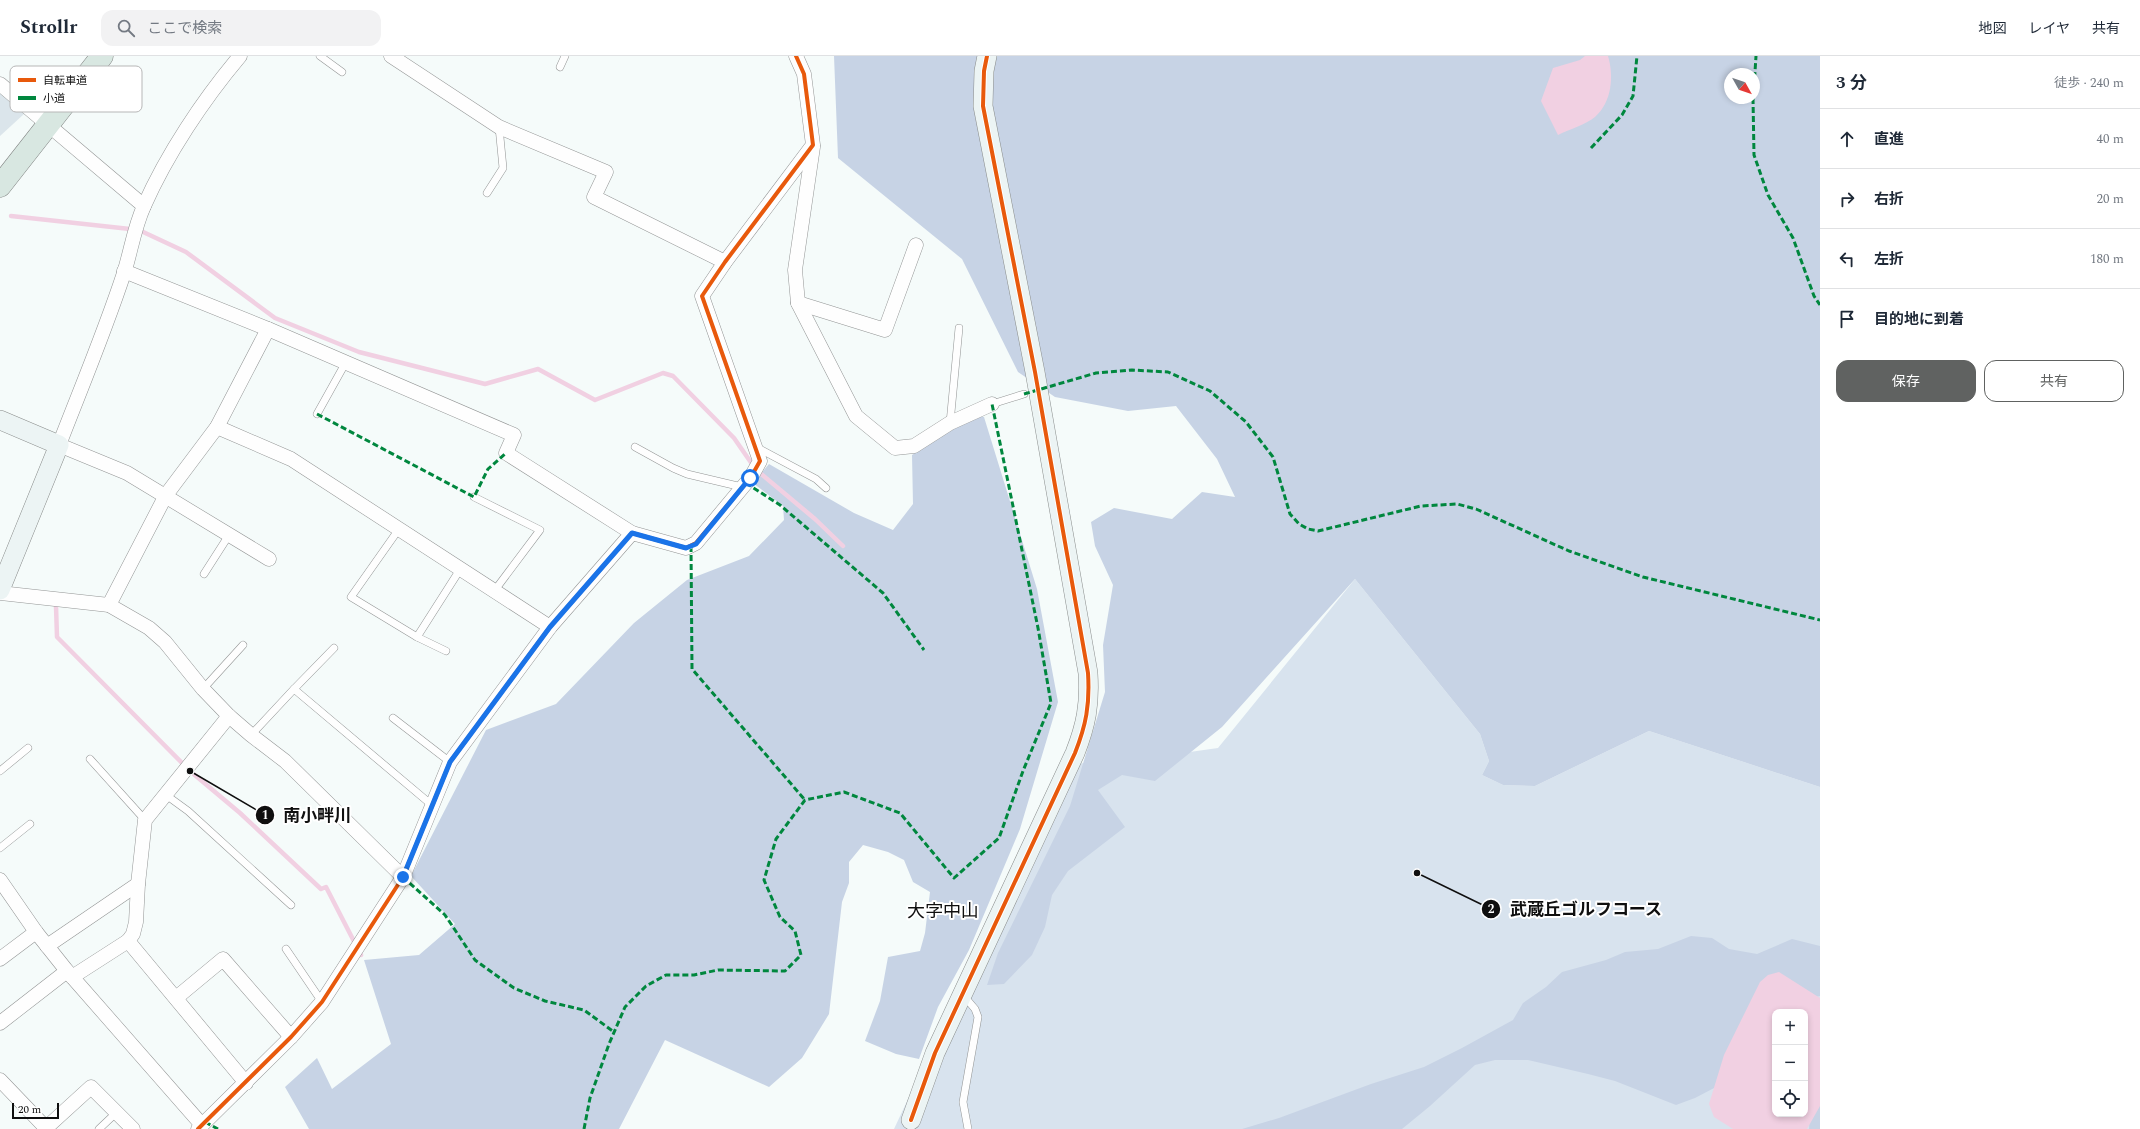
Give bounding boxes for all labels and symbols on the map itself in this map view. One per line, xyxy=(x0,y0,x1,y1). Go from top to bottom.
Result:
legend xyxy=(10,66,142,112)
north arrow xyxy=(1724,68,1760,104)
text: 自転車道 xyxy=(43,72,87,89)
text: 小道 xyxy=(43,90,65,107)
route start xyxy=(741,469,759,487)
callout: 南小畔川 xyxy=(255,801,359,830)
text: 南小畔川 xyxy=(283,803,351,829)
text: 1 xyxy=(262,806,268,825)
route end xyxy=(394,868,412,886)
callout: 武蔵丘ゴルフコース xyxy=(1481,894,1670,923)
text: 武蔵丘ゴルフコース xyxy=(1510,897,1662,923)
district label: 大字中山 xyxy=(907,898,979,925)
text: 2 xyxy=(1488,900,1495,919)
scale bar xyxy=(12,1101,59,1120)

